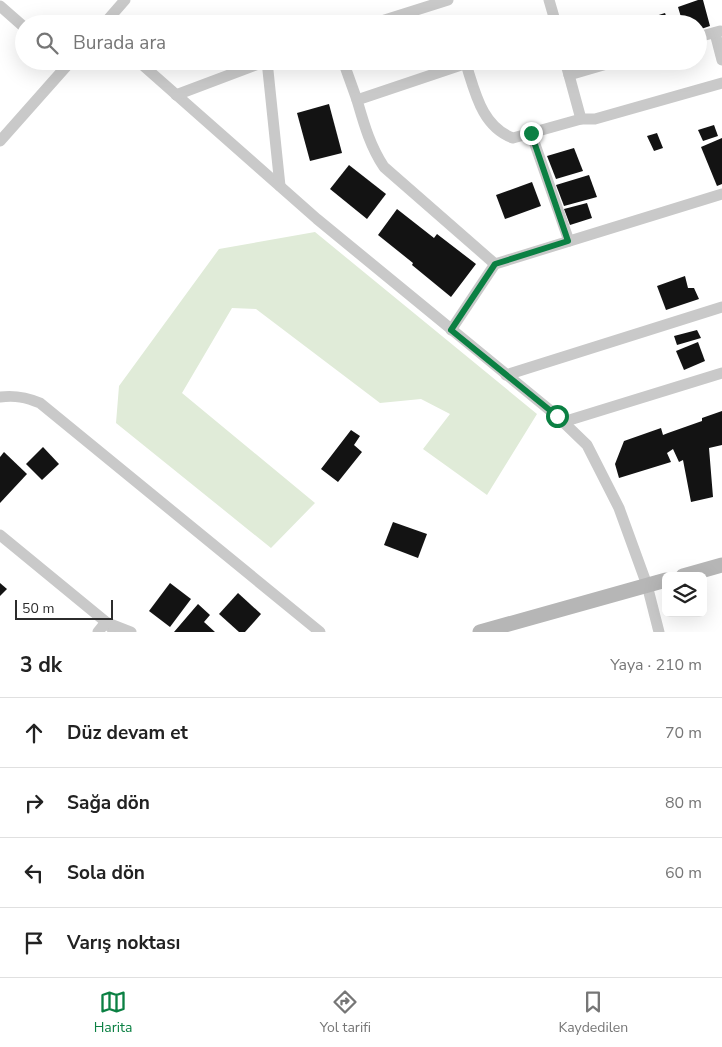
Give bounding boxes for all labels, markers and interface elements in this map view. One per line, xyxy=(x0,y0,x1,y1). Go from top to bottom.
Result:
search box xyxy=(15,15,707,70)
icon: search xyxy=(33,29,61,57)
text: Burada ara xyxy=(73,30,166,56)
route end xyxy=(520,122,543,145)
route start xyxy=(546,405,569,428)
map controls xyxy=(662,572,707,617)
button: layers xyxy=(662,572,707,617)
scale bar xyxy=(15,597,112,620)
text: 50 m xyxy=(22,599,54,618)
text: 3 dk xyxy=(20,651,62,679)
text: Yaya · 210 m xyxy=(610,654,702,676)
icon: ahead xyxy=(20,719,48,747)
text: Düz devam et xyxy=(67,720,188,746)
text: 70 m xyxy=(665,722,702,744)
icon: right xyxy=(20,789,48,817)
text: Sağa dön xyxy=(67,790,150,816)
text: 80 m xyxy=(665,792,702,814)
icon: left xyxy=(20,859,48,887)
text: Sola dön xyxy=(67,860,145,886)
text: 60 m xyxy=(665,862,702,884)
icon: arrive xyxy=(20,929,48,957)
text: Varış noktası xyxy=(67,930,180,956)
tab: Harita xyxy=(94,988,132,1037)
tab: Yol tarifi xyxy=(320,988,371,1037)
tab: Kaydedilen xyxy=(558,988,628,1037)

